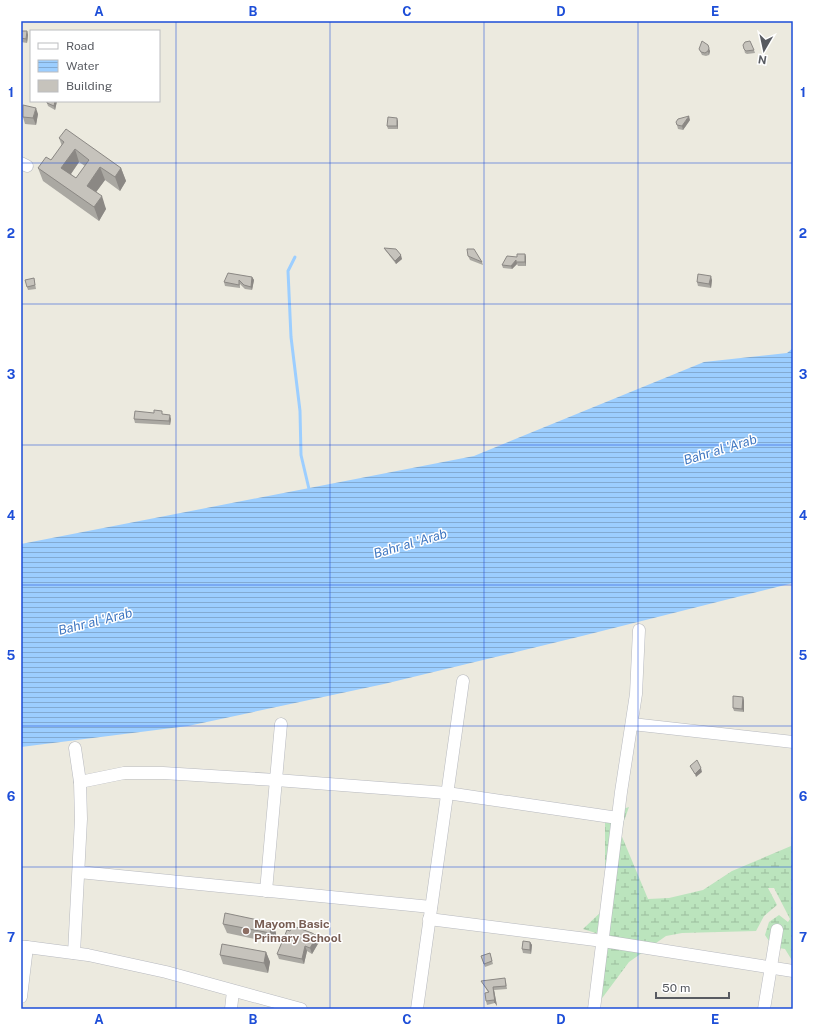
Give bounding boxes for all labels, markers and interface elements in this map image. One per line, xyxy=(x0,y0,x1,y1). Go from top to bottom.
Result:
text: A xyxy=(94,4,104,19)
text: B xyxy=(249,4,258,19)
text: C xyxy=(402,4,412,19)
text: D xyxy=(556,4,566,19)
text: E xyxy=(711,4,719,19)
legend xyxy=(30,30,160,102)
north arrow xyxy=(744,30,784,70)
text: Road xyxy=(66,39,94,53)
text: N xyxy=(757,53,768,66)
text: Water xyxy=(66,59,100,73)
text: Building xyxy=(66,79,112,93)
text: 1 xyxy=(8,85,14,100)
text: 1 xyxy=(800,85,806,100)
text: 2 xyxy=(7,226,15,241)
text: 2 xyxy=(799,226,807,241)
text: 3 xyxy=(7,367,16,382)
text: 3 xyxy=(799,367,808,382)
water label: Bahr al 'Arab xyxy=(682,431,759,468)
text: 4 xyxy=(7,508,16,523)
text: 4 xyxy=(799,508,808,523)
water label: Bahr al 'Arab xyxy=(372,526,449,561)
water label: Bahr al 'Arab xyxy=(57,605,134,638)
text: 5 xyxy=(7,648,16,663)
text: 5 xyxy=(799,648,808,663)
text: 6 xyxy=(7,789,16,804)
text: 6 xyxy=(799,789,808,804)
place label: Mayom Basic Primary School xyxy=(254,917,342,945)
marker: Mayom Basic Primary School xyxy=(241,926,251,936)
text: 7 xyxy=(7,930,15,945)
text: 7 xyxy=(799,930,807,945)
scale bar xyxy=(656,974,729,1000)
text: 50 m xyxy=(662,981,690,995)
text: A xyxy=(94,1012,104,1027)
text: B xyxy=(249,1012,258,1027)
text: C xyxy=(402,1012,412,1027)
text: D xyxy=(556,1012,566,1027)
text: E xyxy=(711,1012,719,1027)

